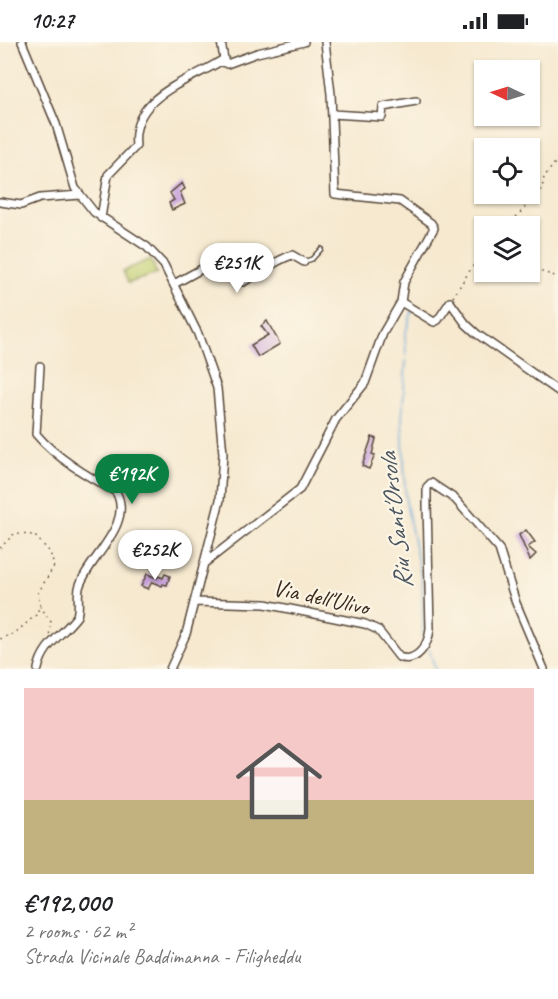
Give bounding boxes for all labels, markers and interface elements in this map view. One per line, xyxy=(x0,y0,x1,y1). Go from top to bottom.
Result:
text: 10:27 xyxy=(30,7,74,35)
north arrow xyxy=(474,60,540,126)
map controls xyxy=(474,60,540,282)
button: locate xyxy=(474,138,540,204)
button: layers xyxy=(474,216,540,282)
pin: €251K xyxy=(195,243,279,294)
text: €251K xyxy=(214,250,260,275)
water label: Riu Sant'Orsola xyxy=(370,449,420,591)
pin: €192K xyxy=(90,454,174,505)
text: €192K xyxy=(109,461,155,486)
pin: €252K xyxy=(113,530,197,581)
text: €252K xyxy=(132,537,178,562)
street label: Via dell'Ulivo xyxy=(270,572,374,622)
icon: home xyxy=(225,727,333,835)
text: €192,000 xyxy=(24,886,111,919)
text: 2 rooms · 62 m² xyxy=(24,919,132,944)
text: Strada Vicinale Baddimanna - Filigheddu xyxy=(24,944,300,969)

